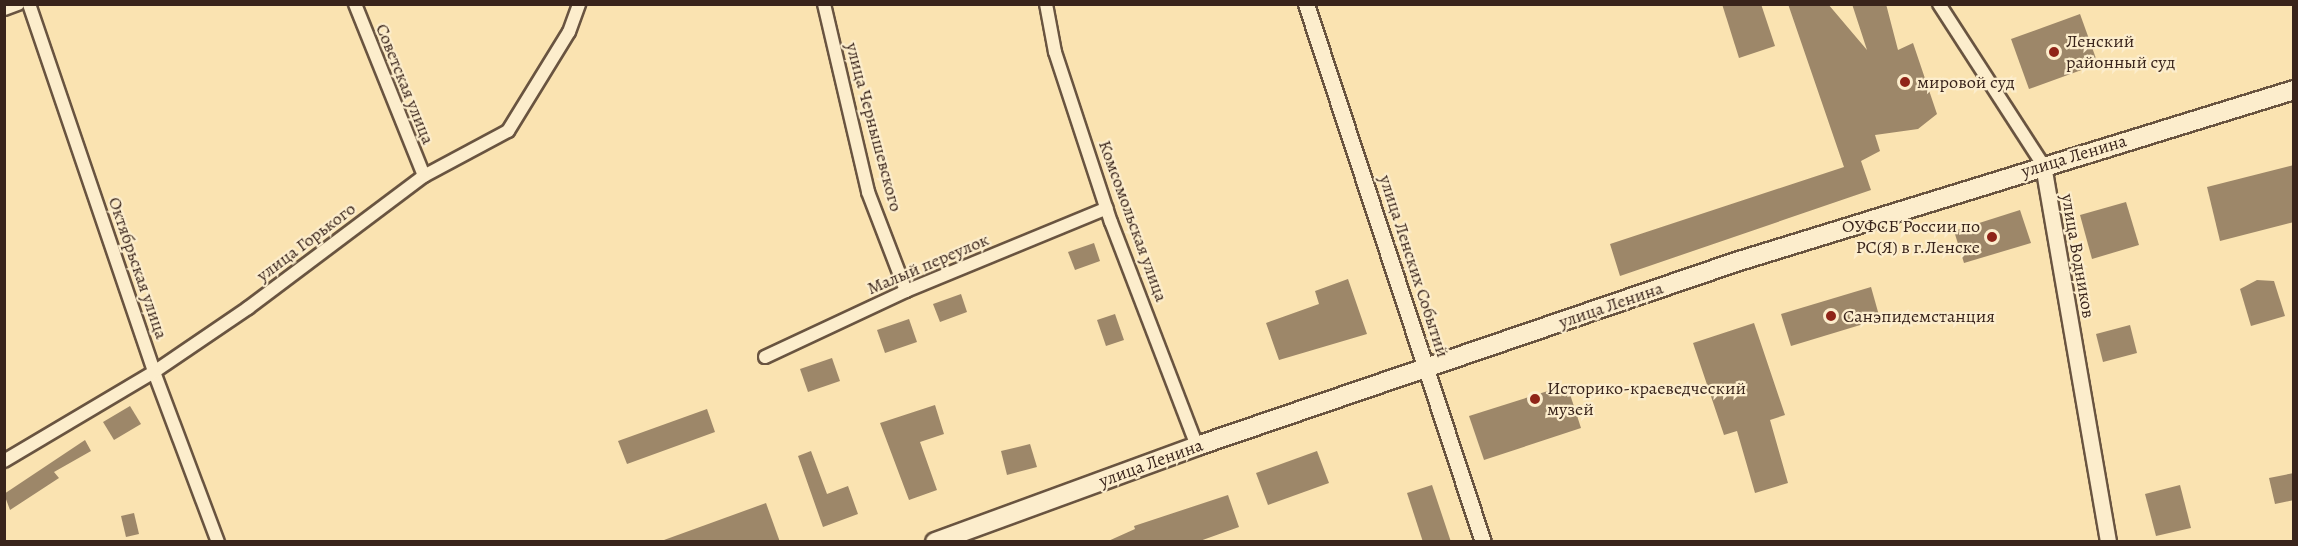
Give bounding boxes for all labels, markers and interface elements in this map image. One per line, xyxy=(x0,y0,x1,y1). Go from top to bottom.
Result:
street label: Советская улица xyxy=(371,21,439,147)
place label: Ленский районный суд xyxy=(2066,31,2175,74)
street label: улица Чернышевского xyxy=(841,40,907,214)
marker: Ленский районный суд xyxy=(2047,45,2061,59)
place label: мировой суд xyxy=(1917,71,2015,93)
marker: мировой суд xyxy=(1898,75,1912,89)
street label: улица Ленина xyxy=(2019,130,2129,182)
street label: Комсомольская улица xyxy=(1094,137,1172,305)
street label: улица Ленских Событий xyxy=(1374,172,1454,360)
street label: улица Водников xyxy=(2056,192,2100,320)
street label: Октябрьская улица xyxy=(104,194,172,342)
street label: улица Горького xyxy=(252,198,360,286)
place label: ОУФСБ России по РС(Я) в г.Ленске xyxy=(1842,216,1980,258)
street label: Малый переулок xyxy=(864,229,992,299)
marker: ОУФСБ России по РС(Я) в г.Ленске xyxy=(1985,230,1999,244)
street label: улица Ленина xyxy=(1556,277,1666,333)
place label: Санэпидемстанция xyxy=(1843,305,1995,327)
marker: Санэпидемстанция xyxy=(1824,309,1838,323)
place label: Историко-краеведческий музей xyxy=(1547,378,1746,420)
marker: Историко-краеведческий музей xyxy=(1528,392,1542,406)
street label: улица Ленина xyxy=(1096,434,1206,492)

